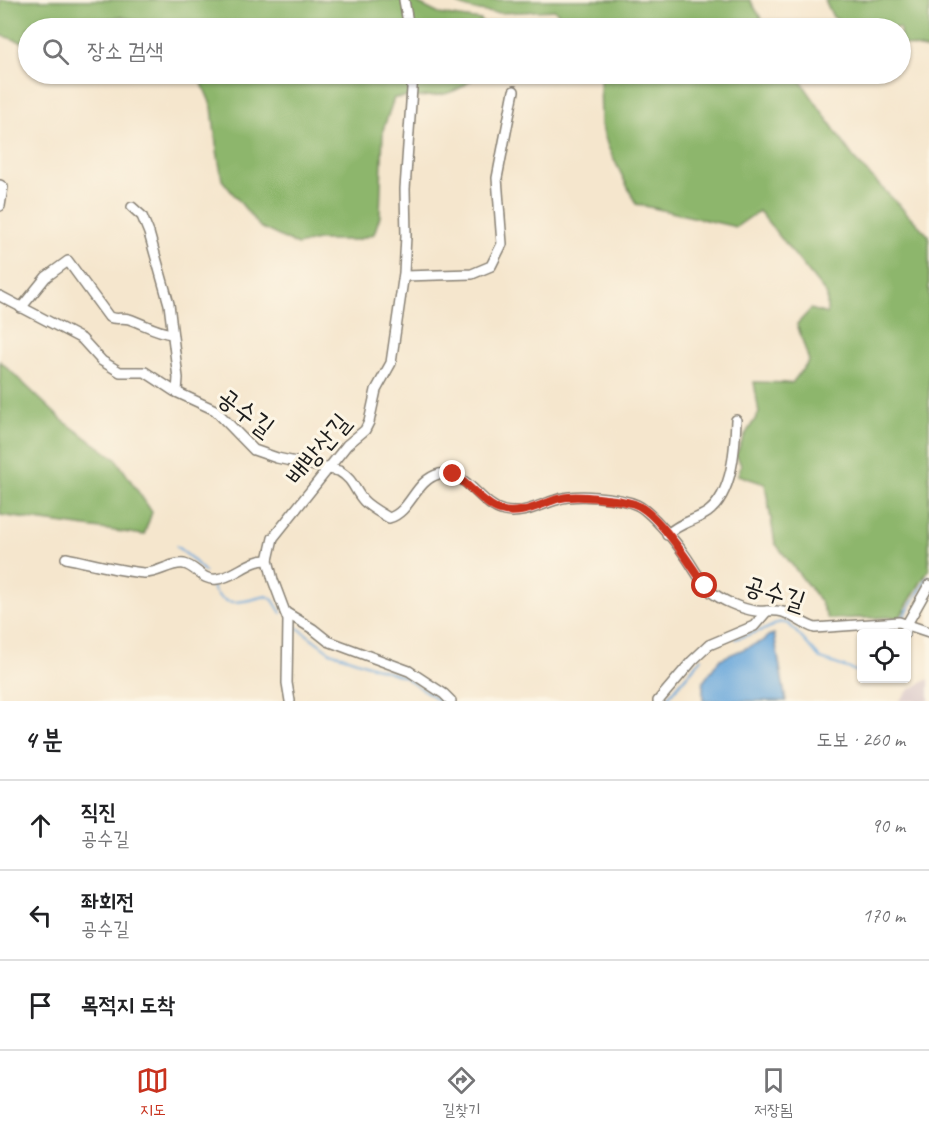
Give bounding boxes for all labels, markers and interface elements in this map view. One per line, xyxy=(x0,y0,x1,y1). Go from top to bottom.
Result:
search box xyxy=(18,18,911,84)
icon: search xyxy=(39,35,72,68)
text: 장소 검색 xyxy=(87,37,163,65)
street label: 공수길 xyxy=(211,380,281,444)
street label: 배방산길 xyxy=(278,406,358,492)
route end xyxy=(439,460,465,486)
street label: 공수길 xyxy=(740,568,810,618)
route start xyxy=(691,572,717,598)
map controls xyxy=(857,629,911,683)
button: locate xyxy=(857,629,911,683)
text: 4 분 xyxy=(24,723,63,756)
text: 도보 · 260 m xyxy=(816,727,905,752)
text: 직진 xyxy=(81,798,116,826)
icon: ahead xyxy=(24,809,57,842)
text: 90 m xyxy=(871,813,905,838)
text: 공수길 xyxy=(81,826,129,851)
text: 좌회전 xyxy=(81,888,134,916)
icon: left xyxy=(24,899,57,932)
text: 170 m xyxy=(862,903,905,928)
text: 공수길 xyxy=(81,916,129,941)
icon: arrive xyxy=(24,989,57,1022)
text: 목적지 도착 xyxy=(81,991,175,1019)
tab: 지도 xyxy=(136,1064,169,1120)
tab: 길찾기 xyxy=(442,1064,481,1120)
tab: 저장됨 xyxy=(754,1064,793,1120)

